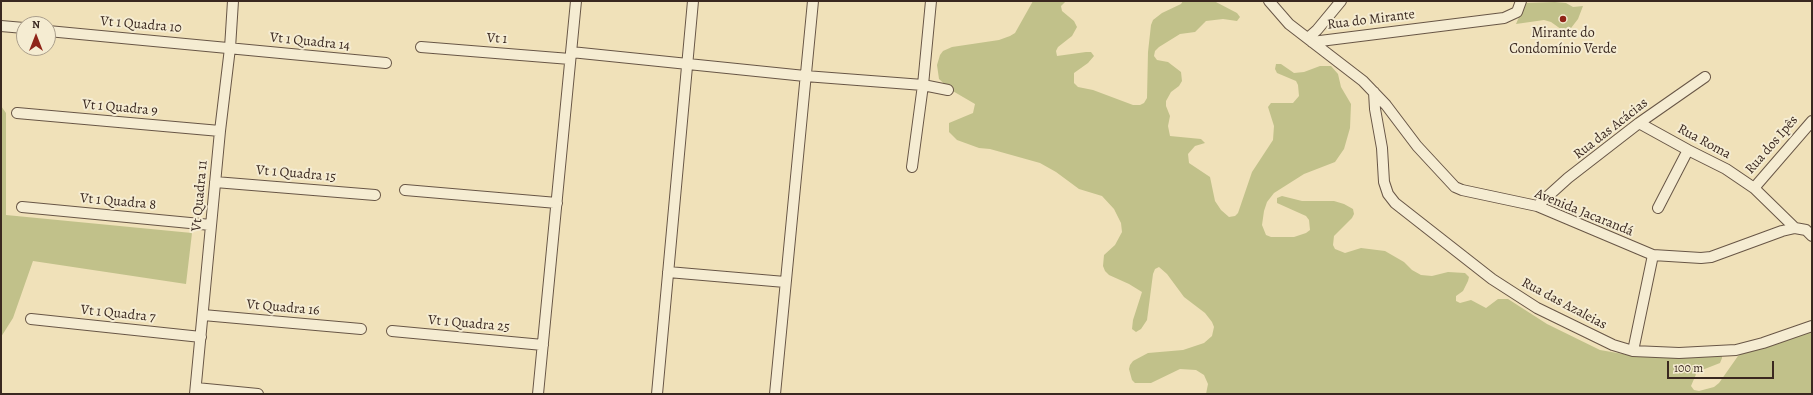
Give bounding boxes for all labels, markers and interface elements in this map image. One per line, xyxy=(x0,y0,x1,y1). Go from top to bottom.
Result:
street label: Rua do Mirante xyxy=(1326,6,1416,34)
street label: Vt 1 Quadra 10 xyxy=(100,13,182,37)
marker: Mirante do Condomínio Verde xyxy=(1558,14,1568,24)
north arrow xyxy=(16,16,56,56)
text: N xyxy=(32,17,40,32)
place label: Mirante do Condomínio Verde xyxy=(1509,26,1617,58)
street label: Vt 1 Quadra 14 xyxy=(269,29,351,55)
street label: Vt 1 xyxy=(486,30,508,48)
street label: Rua das Acácias xyxy=(1570,95,1652,163)
street label: Vt 1 Quadra 9 xyxy=(82,96,158,120)
street label: Rua dos Ipês xyxy=(1742,112,1802,178)
street label: Rua Roma xyxy=(1674,121,1734,163)
street label: Vt Quadra 11 xyxy=(189,160,211,232)
street label: Vt 1 Quadra 15 xyxy=(255,162,337,186)
street label: Avenida Jacarandá xyxy=(1532,186,1636,240)
street label: Vt 1 Quadra 8 xyxy=(79,190,157,214)
street label: Rua das Azaleias xyxy=(1518,274,1610,334)
street label: Vt Quadra 16 xyxy=(246,296,320,320)
street label: Vt 1 Quadra 7 xyxy=(80,302,156,326)
street label: Vt 1 Quadra 25 xyxy=(427,312,511,336)
scale bar xyxy=(1669,353,1776,379)
text: 100 m xyxy=(1674,360,1703,376)

